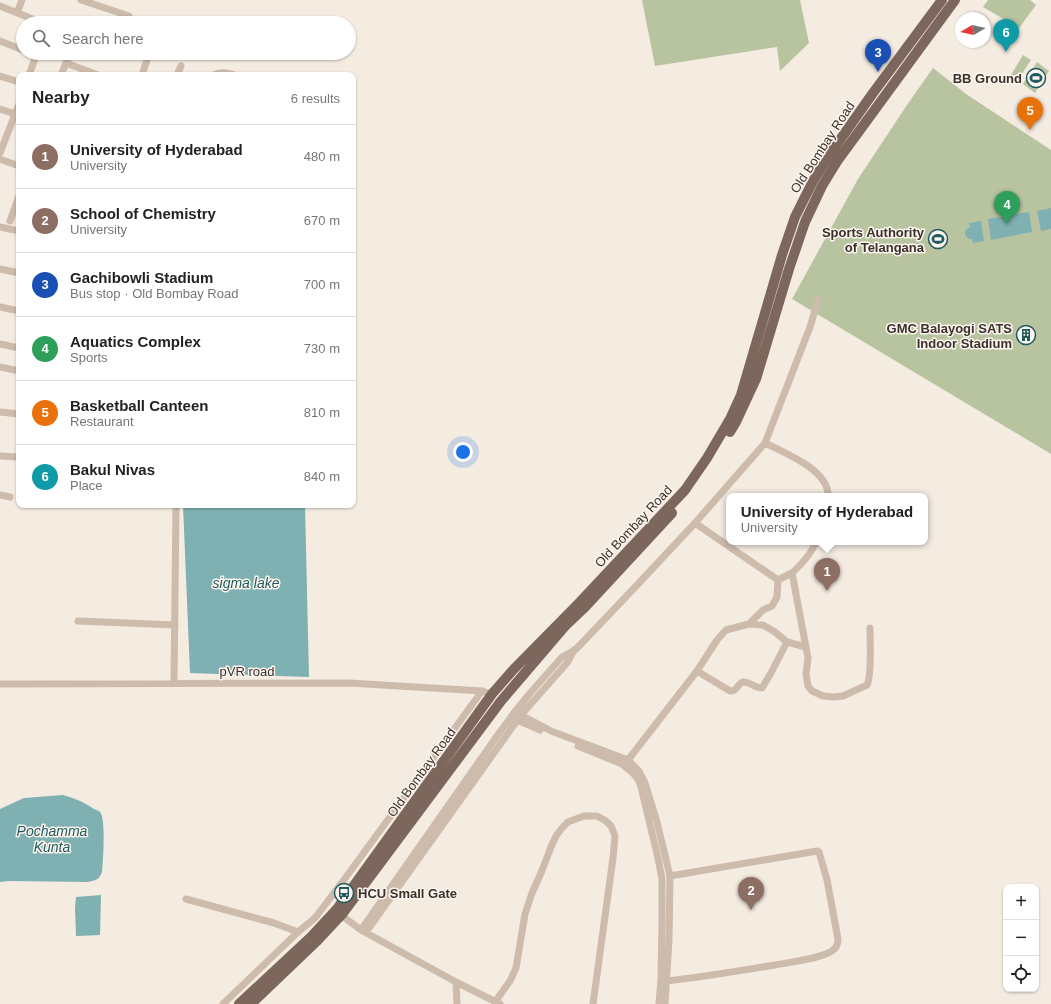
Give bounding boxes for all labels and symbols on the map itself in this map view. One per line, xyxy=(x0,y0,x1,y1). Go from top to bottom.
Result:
north arrow xyxy=(955,12,991,48)
pin: 6 xyxy=(993,19,1019,52)
pin: 3 xyxy=(865,39,891,72)
sports icon: BB Ground xyxy=(1025,67,1047,89)
place label: BB Ground xyxy=(953,71,1022,86)
pin: 5 xyxy=(1017,97,1043,130)
street label: Old Bombay Road xyxy=(787,99,858,196)
pin: 4 xyxy=(994,191,1020,224)
place label: Sports Authority of Telangana xyxy=(822,225,925,255)
sports icon: Sports Authority of Telangana xyxy=(927,228,949,250)
place label: GMC Balayogi SATS Indoor Stadium xyxy=(887,321,1012,351)
building icon: GMC Balayogi SATS Indoor Stadium xyxy=(1015,324,1037,346)
your location xyxy=(453,442,473,462)
street label: Old Bombay Road xyxy=(592,482,675,570)
pin: 1 xyxy=(814,558,840,591)
water label: sigma lake xyxy=(213,575,280,591)
street label: pVR road xyxy=(220,664,274,679)
street label: Old Bombay Road xyxy=(384,725,459,820)
water label: Pochamma Kunta xyxy=(17,823,88,855)
pin: 2 xyxy=(738,877,764,910)
bus stop icon: HCU Small Gate xyxy=(333,882,355,904)
place label: HCU Small Gate xyxy=(358,886,457,901)

